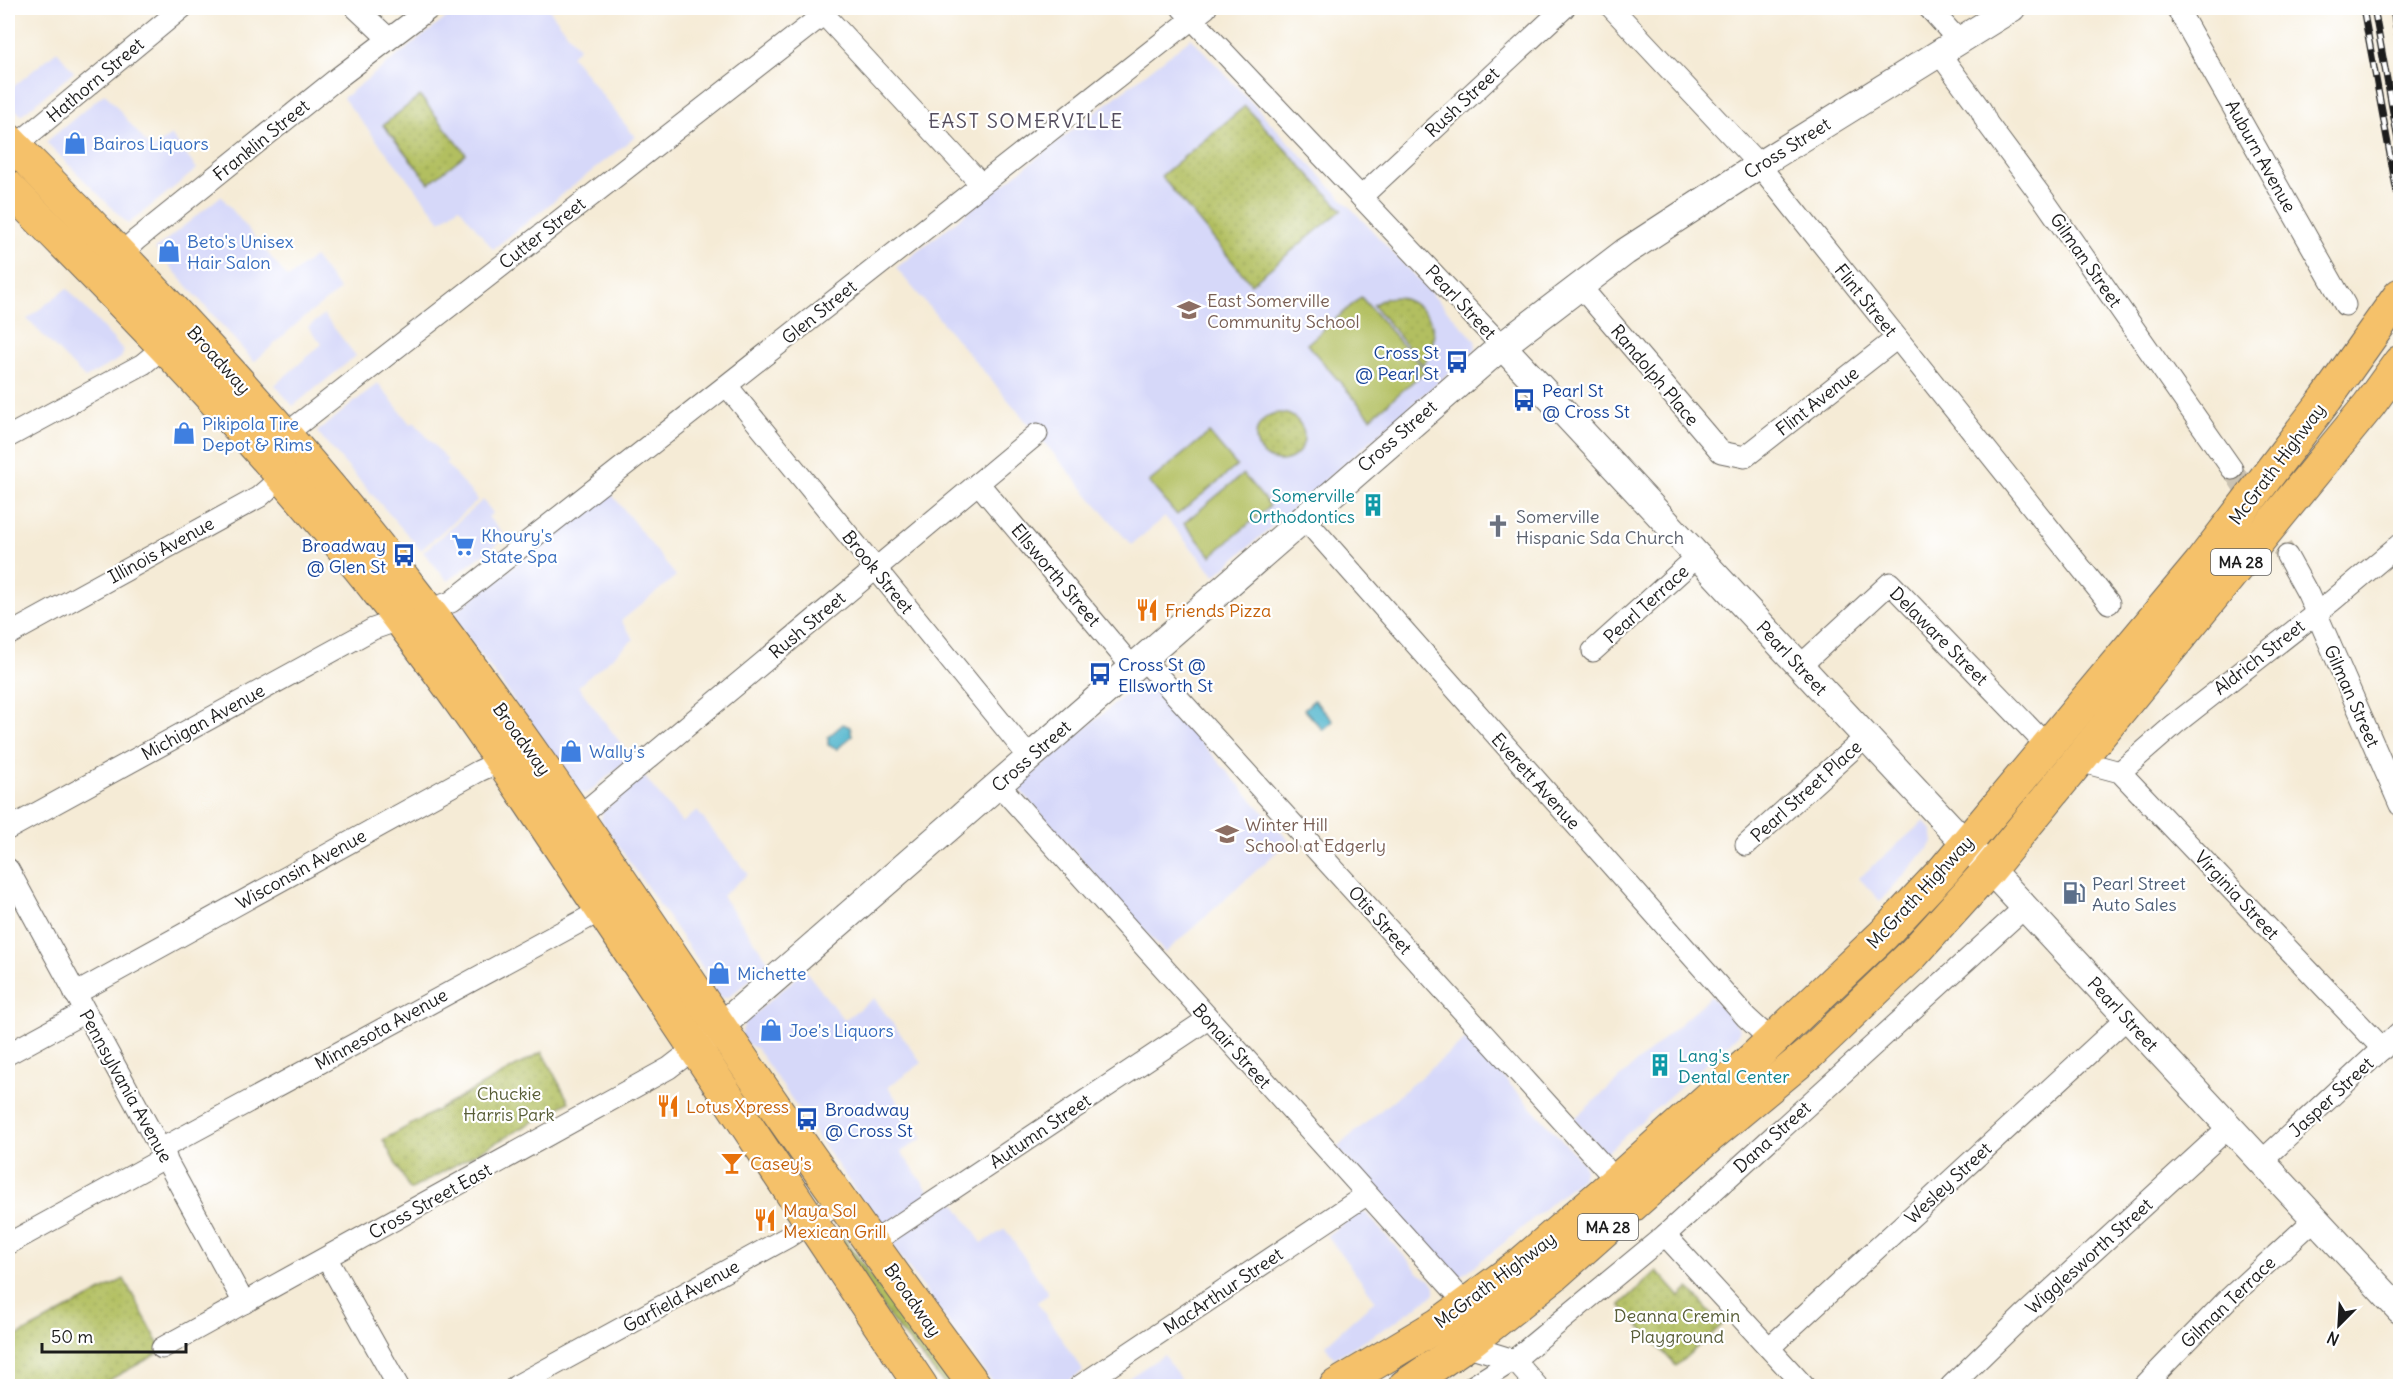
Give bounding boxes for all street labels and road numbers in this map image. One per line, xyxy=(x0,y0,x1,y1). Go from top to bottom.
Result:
street label: Hathorn Street xyxy=(42,33,148,127)
street label: Rush Street xyxy=(1420,62,1504,142)
street label: Franklin Street xyxy=(208,94,314,186)
street label: Auburn Avenue xyxy=(2221,96,2301,216)
street label: Cross Street xyxy=(1739,112,1835,184)
street label: Cutter Street xyxy=(494,192,590,274)
street label: Gilman Street xyxy=(2045,208,2127,312)
street label: Flint Street xyxy=(1830,259,1902,341)
street label: Pearl Street xyxy=(1421,260,1501,344)
street label: Glen Street xyxy=(777,275,861,349)
street label: Randolph Place xyxy=(1606,320,1704,430)
street label: Broadway xyxy=(182,321,256,399)
street label: Flint Avenue xyxy=(1771,361,1863,441)
street label: Cross Street xyxy=(1353,395,1441,477)
street label: McGrath Highway xyxy=(2224,399,2330,529)
street label: Illinois Avenue xyxy=(104,512,218,588)
street label: Ellsworth Street xyxy=(1006,519,1106,631)
street label: Brook Street xyxy=(837,526,919,618)
road number: MA 28 xyxy=(2211,549,2271,575)
street label: Pearl Terrace xyxy=(1599,560,1693,648)
street label: Delaware Street xyxy=(1885,582,1993,690)
street label: Rush Street xyxy=(764,586,850,664)
street label: Aldrich Street xyxy=(2209,614,2309,700)
street label: Pearl Street xyxy=(1752,616,1832,700)
street label: Gilman Street xyxy=(2319,641,2385,751)
street label: Michigan Avenue xyxy=(137,679,269,765)
street label: Broadway xyxy=(488,698,556,780)
street label: Cross Street xyxy=(987,715,1075,797)
street label: Everett Avenue xyxy=(1487,728,1585,834)
street label: Pearl Street Place xyxy=(1746,735,1866,847)
street label: Wisconsin Avenue xyxy=(232,824,370,914)
street label: McGrath Highway xyxy=(1862,831,1978,953)
street label: Virginia Street xyxy=(2190,846,2284,944)
street label: Otis Street xyxy=(1343,881,1417,959)
street label: Pearl Street xyxy=(2083,972,2163,1056)
street label: Minnesota Avenue xyxy=(311,983,451,1075)
street label: Bonair Street xyxy=(1188,999,1276,1093)
street label: Pennsylvania Avenue xyxy=(74,1005,178,1167)
street label: Jasper Street xyxy=(2284,1052,2378,1142)
street label: Autumn Street xyxy=(985,1089,1095,1173)
street label: Dana Street xyxy=(1729,1096,1815,1178)
street label: Wesley Street xyxy=(1900,1137,1996,1229)
street label: Cross Street East xyxy=(365,1158,495,1244)
street label: Wigglesworth Street xyxy=(2021,1193,2157,1319)
road number: MA 28 xyxy=(1578,1214,1638,1240)
street label: McGrath Highway xyxy=(1430,1227,1560,1333)
street label: MacArthur Street xyxy=(1159,1243,1287,1339)
street label: Gilman Terrace xyxy=(2176,1251,2280,1353)
street label: Garfield Avenue xyxy=(619,1255,743,1337)
street label: Broadway xyxy=(879,1259,947,1341)

